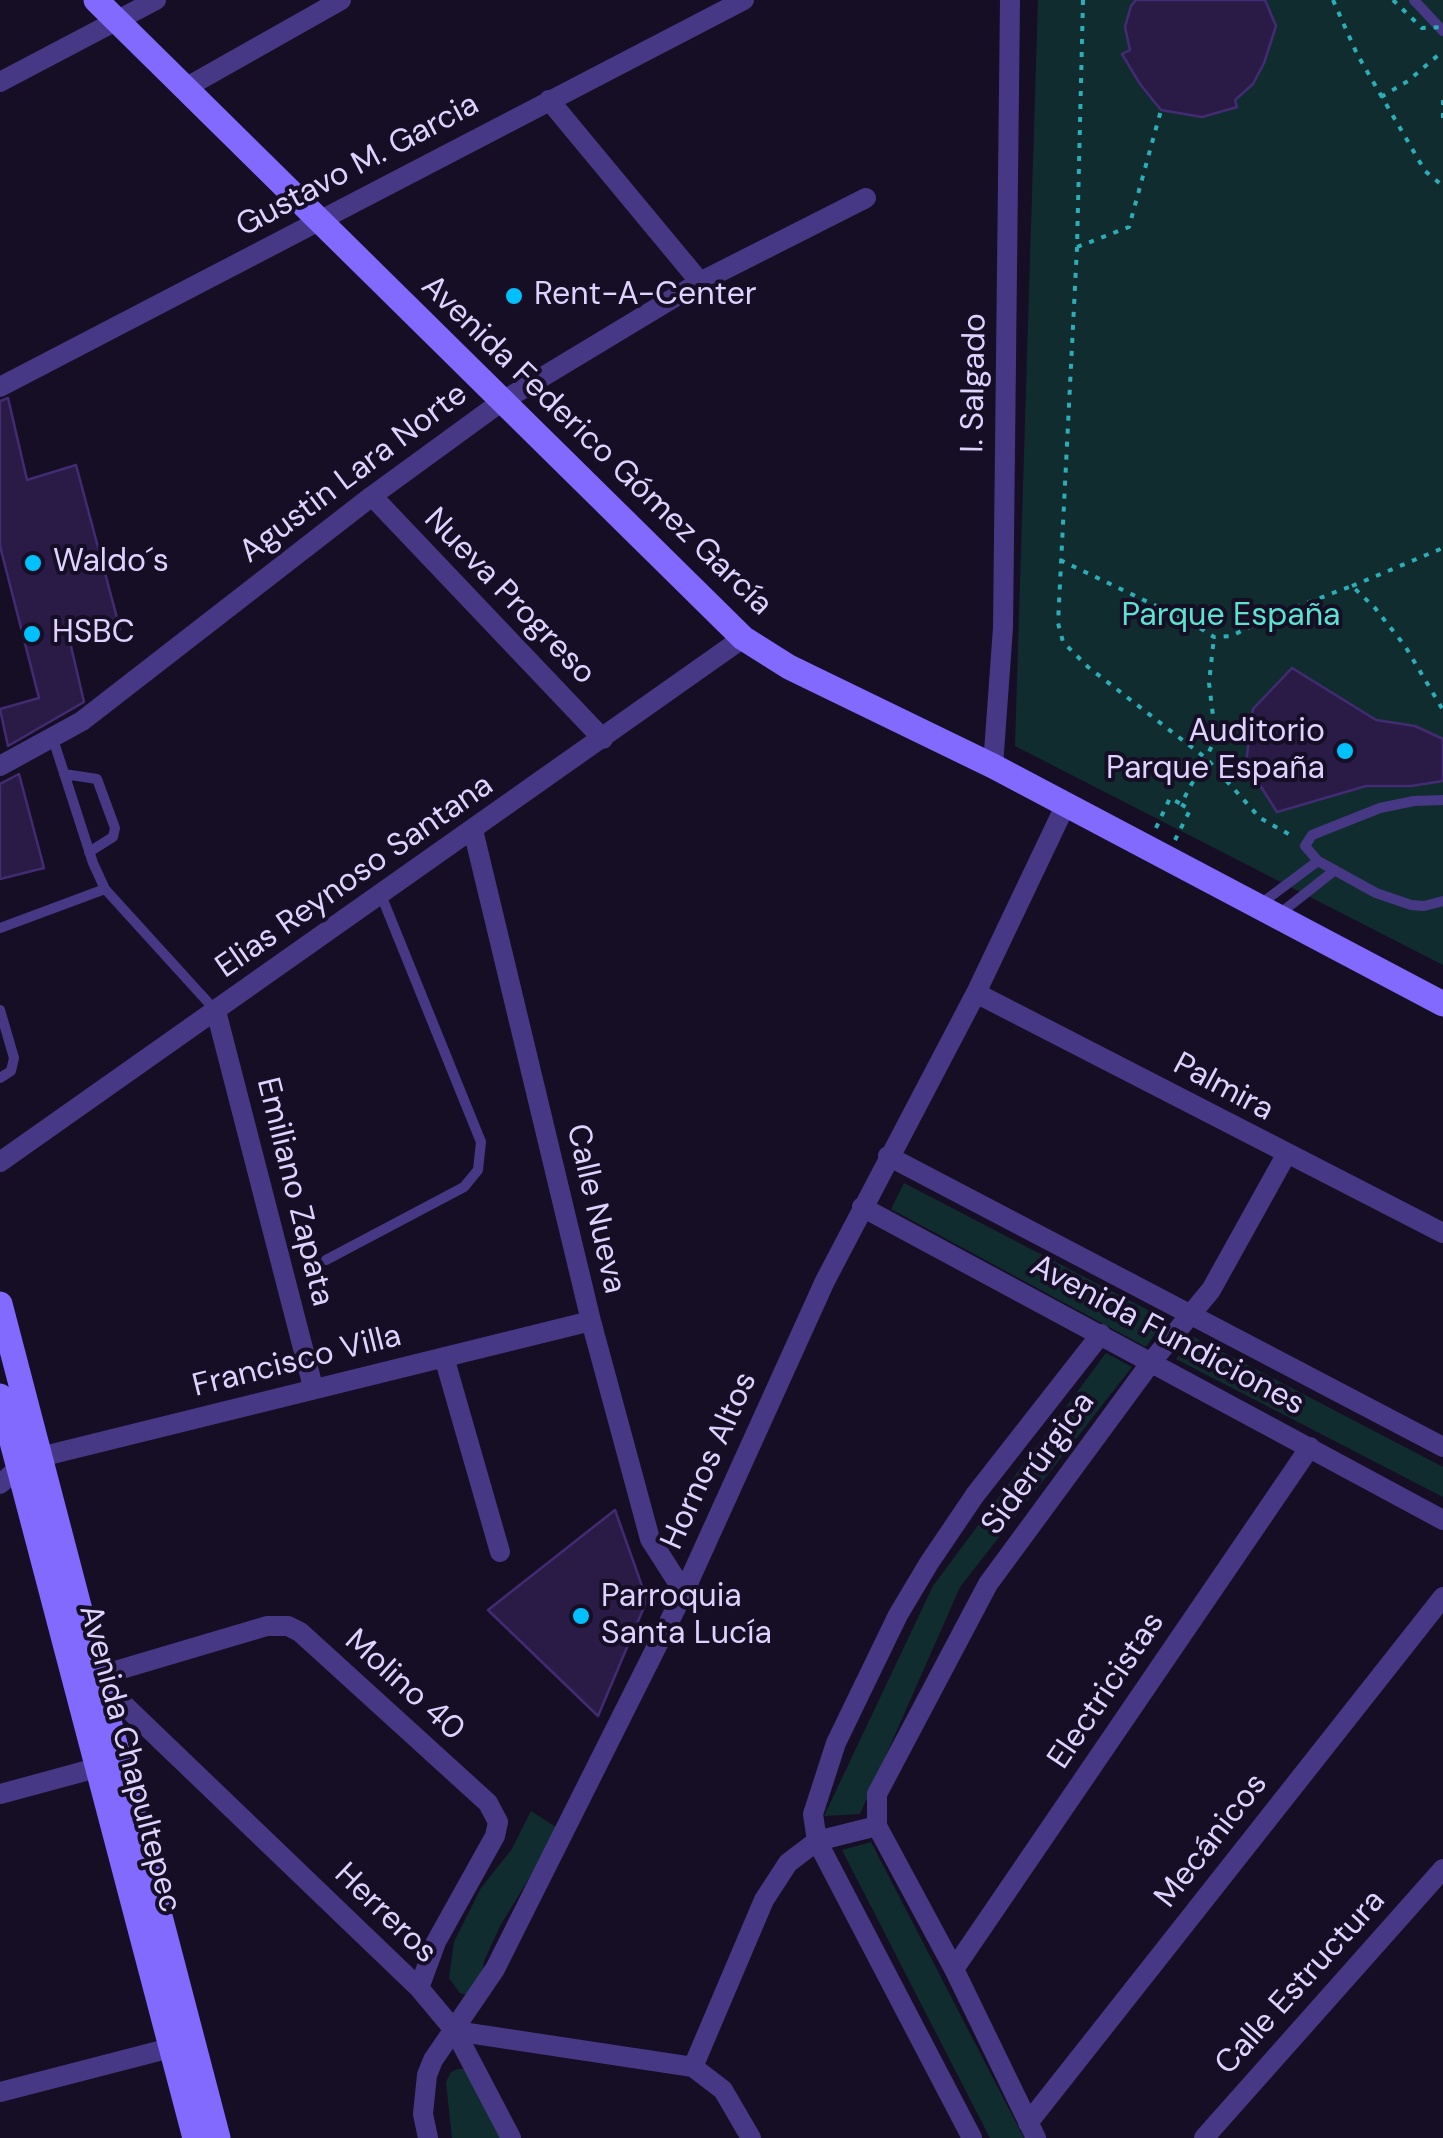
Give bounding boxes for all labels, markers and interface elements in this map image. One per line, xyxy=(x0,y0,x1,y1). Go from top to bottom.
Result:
street label: Gustavo M. Garcia xyxy=(230,86,486,246)
street label: Avenida Federico Gómez García xyxy=(413,268,779,624)
place label: Rent-A-Center xyxy=(534,277,757,315)
marker: Rent-A-Center xyxy=(503,285,525,307)
street label: I. Salgado xyxy=(955,313,995,453)
street label: Agustin Lara Norte xyxy=(233,376,475,572)
street label: Nueva Progreso xyxy=(415,501,603,693)
place label: Waldo´s xyxy=(53,544,169,582)
marker: Waldo´s xyxy=(22,552,44,574)
park label: Parque España xyxy=(1122,598,1340,636)
place label: HSBC xyxy=(52,615,135,653)
marker: HSBC xyxy=(21,623,43,645)
place label: Auditorio Parque España xyxy=(1106,714,1325,789)
marker: Auditorio Parque España xyxy=(1334,740,1356,762)
street label: Elias Reynoso Santana xyxy=(209,767,501,987)
street label: Palmira xyxy=(1166,1046,1280,1130)
street label: Emiliano Zapata xyxy=(247,1074,341,1310)
street label: Calle Nueva xyxy=(557,1121,633,1297)
street label: Avenida Fundiciones xyxy=(1023,1247,1311,1425)
street label: Francisco Villa xyxy=(189,1318,405,1406)
street label: Hornos Altos xyxy=(654,1366,766,1556)
street label: Siderúrgica xyxy=(974,1385,1104,1543)
place label: Parroquia Santa Lucía xyxy=(601,1579,772,1654)
street label: Avenida Chapultepec xyxy=(69,1601,189,1917)
marker: Parroquia Santa Lucía xyxy=(570,1605,592,1627)
street label: Electricistas xyxy=(1041,1605,1173,1777)
street label: Molino 40 xyxy=(336,1622,472,1750)
street label: Mecánicos xyxy=(1148,1766,1276,1916)
street label: Herreros xyxy=(326,1856,444,1972)
street label: Calle Estructura xyxy=(1208,1883,1394,2083)

